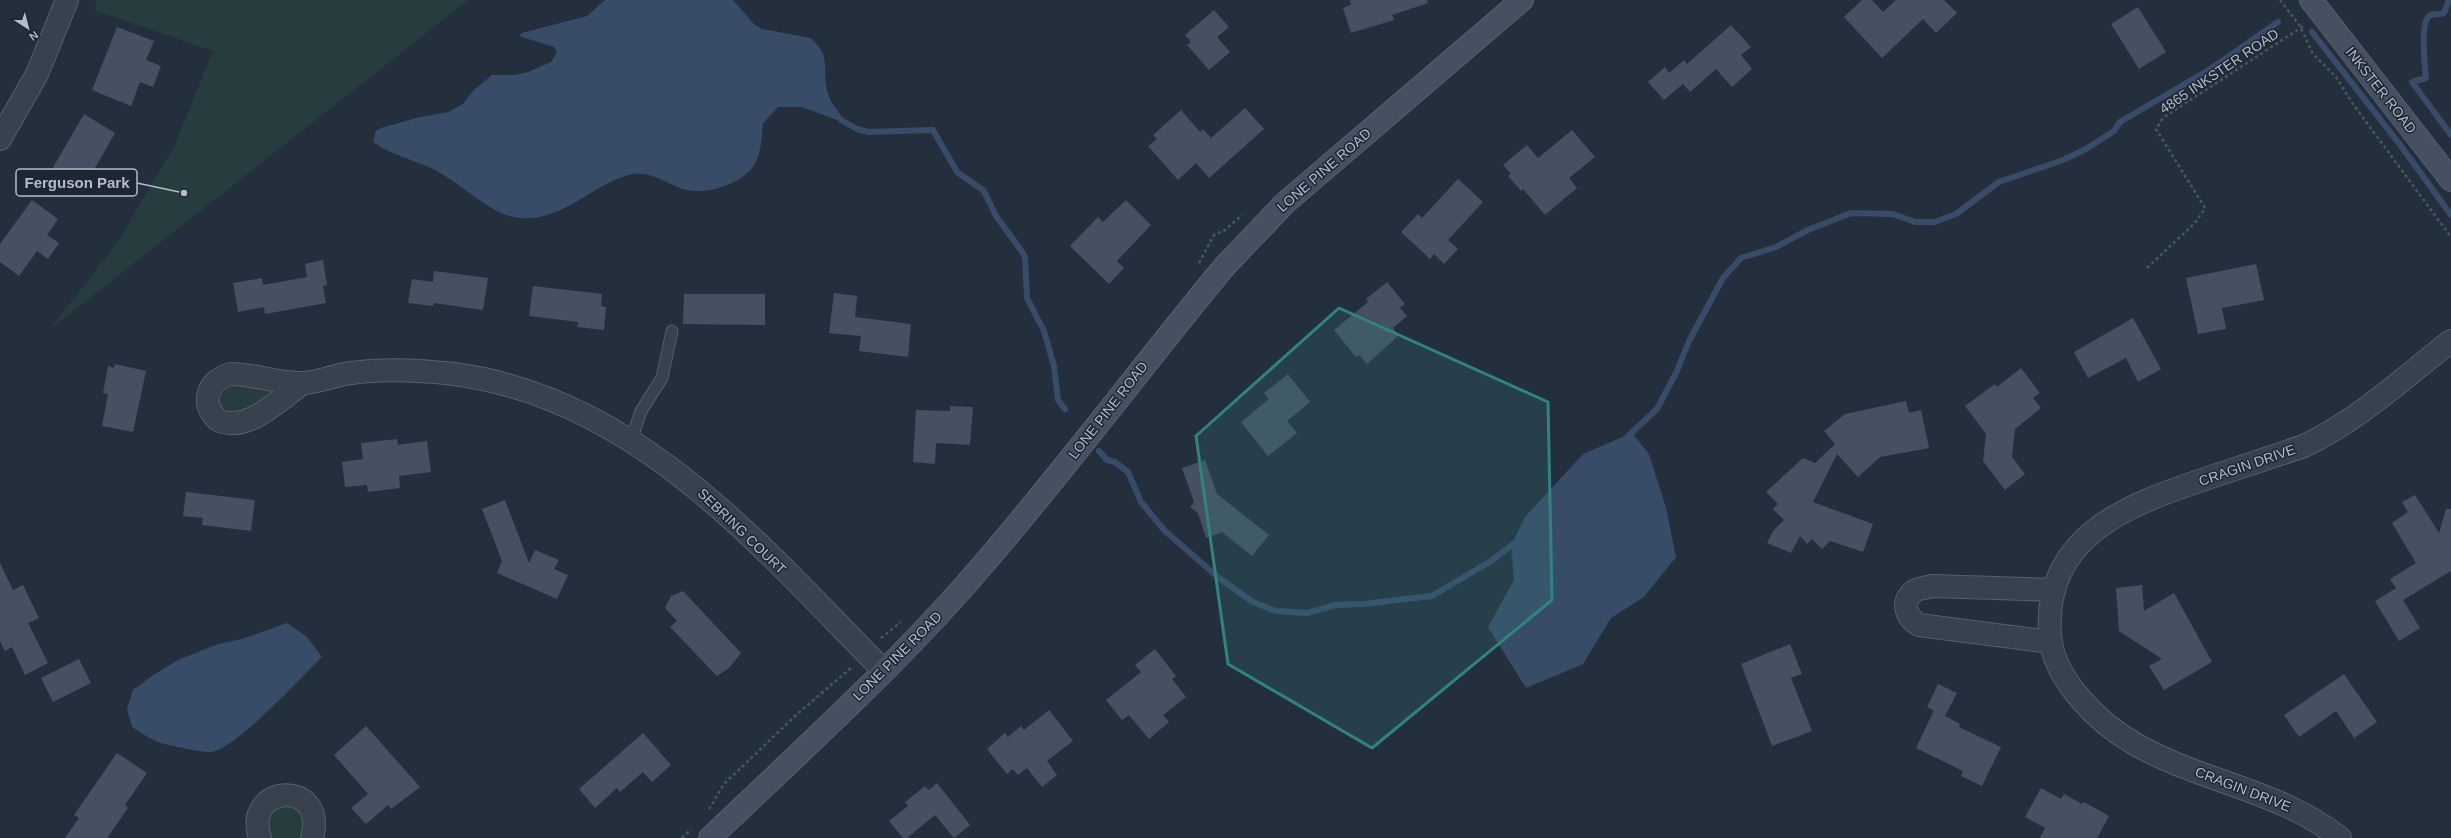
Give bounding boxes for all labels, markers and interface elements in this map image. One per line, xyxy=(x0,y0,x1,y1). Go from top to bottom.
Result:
north arrow xyxy=(8,8,48,48)
street label: 4865 INKSTER ROAD xyxy=(2156,25,2282,117)
text: N xyxy=(27,29,41,43)
street label: INKSTER ROAD xyxy=(2342,44,2420,136)
street label: LONE PINE ROAD xyxy=(1274,125,1374,215)
callout: Ferguson Park xyxy=(16,169,137,196)
text: Ferguson Park xyxy=(24,174,130,191)
street label: LONE PINE ROAD xyxy=(1065,358,1151,462)
street label: CRAGIN DRIVE xyxy=(2197,441,2297,489)
street label: SEBRING COURT xyxy=(695,485,790,577)
street label: LONE PINE ROAD xyxy=(849,608,945,704)
street label: CRAGIN DRIVE xyxy=(2193,763,2293,815)

